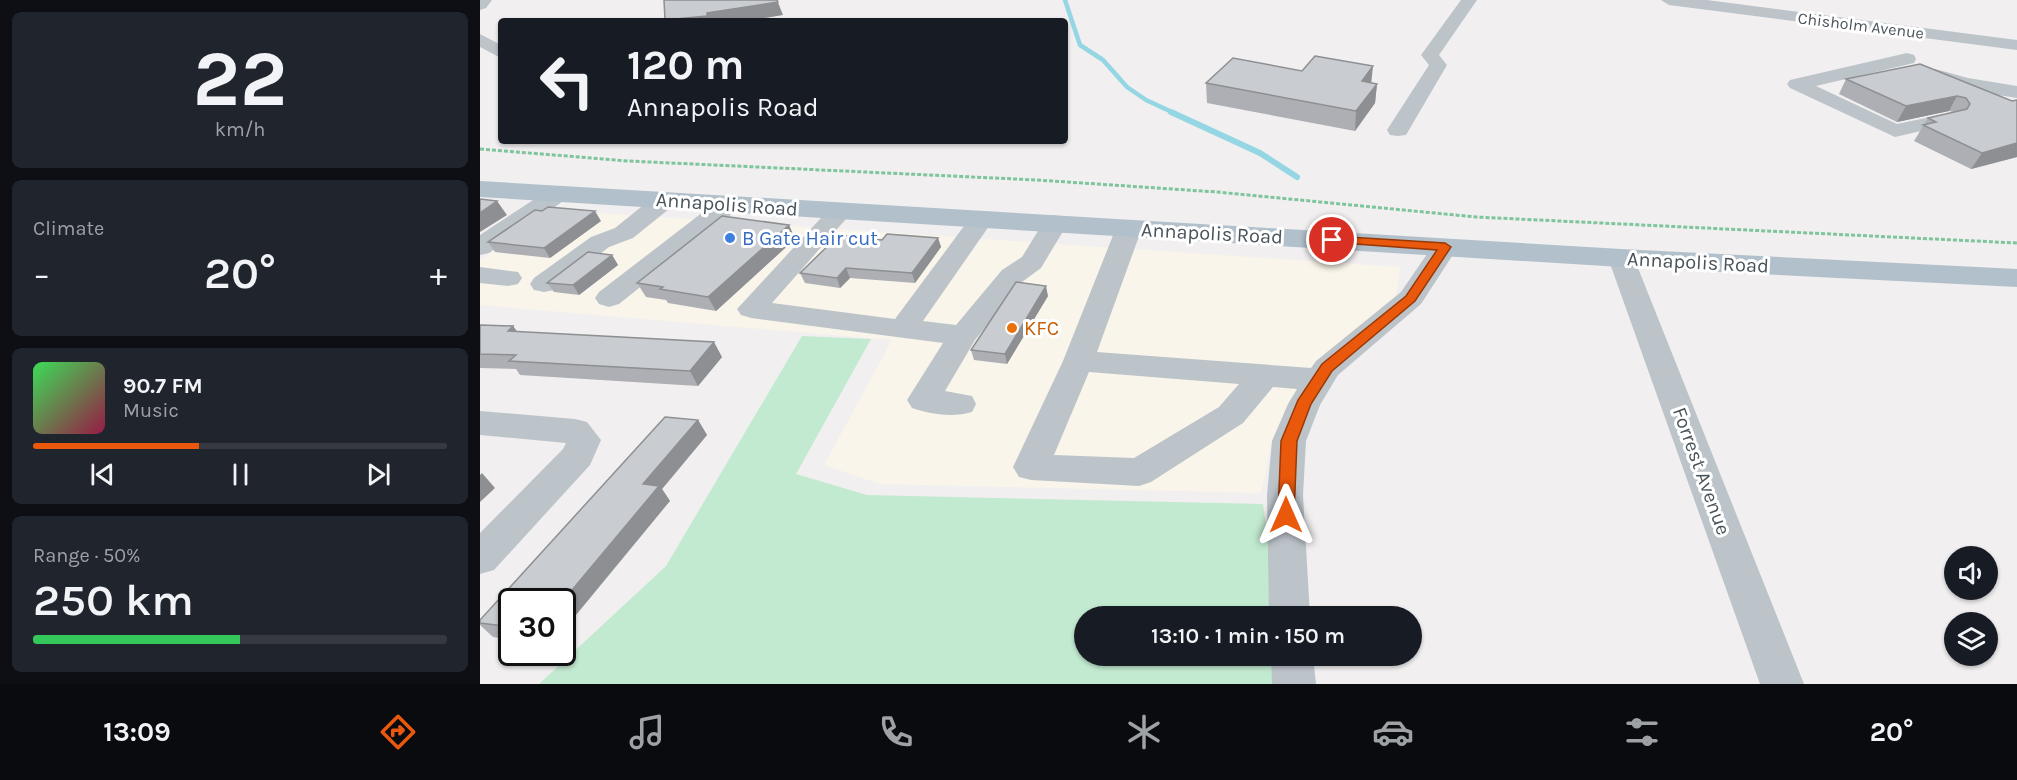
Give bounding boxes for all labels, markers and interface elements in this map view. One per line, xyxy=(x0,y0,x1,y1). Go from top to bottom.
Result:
street label: Chisholm Avenue xyxy=(1797,8,1925,43)
text: 22 xyxy=(193,33,287,125)
text: 120 m xyxy=(627,40,744,90)
icon: left xyxy=(528,42,606,120)
text: Annapolis Road xyxy=(627,91,819,123)
text: km/h xyxy=(215,118,265,141)
street label: Annapolis Road xyxy=(655,188,799,221)
pin xyxy=(1306,214,1357,265)
text: Climate xyxy=(33,217,104,240)
street label: Annapolis Road xyxy=(1140,218,1284,249)
icon: arrive xyxy=(1315,223,1348,256)
place label: B Gate Hair cut xyxy=(742,227,878,250)
marker: B Gate Hair cut xyxy=(723,231,737,245)
text: 20° xyxy=(204,247,276,299)
street label: Annapolis Road xyxy=(1626,247,1770,278)
text: − xyxy=(33,255,50,293)
text: + xyxy=(430,255,447,293)
place label: KFC xyxy=(1024,317,1059,340)
marker: KFC xyxy=(1005,321,1019,335)
text: 90.7 FM xyxy=(123,373,203,399)
text: Music xyxy=(123,399,179,422)
street label: Forrest Avenue xyxy=(1668,404,1735,538)
icon: previous xyxy=(86,458,119,491)
icon: pause xyxy=(224,458,257,491)
icon: next xyxy=(362,458,395,491)
position arrow xyxy=(1254,483,1318,547)
text: Range · 50% xyxy=(33,544,141,567)
map controls xyxy=(1944,546,1998,666)
button: sound xyxy=(1944,546,1998,600)
text: 250 km xyxy=(33,574,194,626)
speed limit sign: 30 xyxy=(498,588,576,666)
button: layers xyxy=(1944,612,1998,666)
text: 13:10 · 1 min · 150 m xyxy=(1151,623,1345,649)
icon: directions xyxy=(377,711,419,753)
icon: music xyxy=(626,711,668,753)
icon: phone xyxy=(875,711,917,753)
icon: climate xyxy=(1123,711,1165,753)
icon: car xyxy=(1372,711,1414,753)
icon: filters xyxy=(1621,711,1663,753)
text: 13:09 xyxy=(103,716,171,748)
text: 20° xyxy=(1870,716,1914,748)

